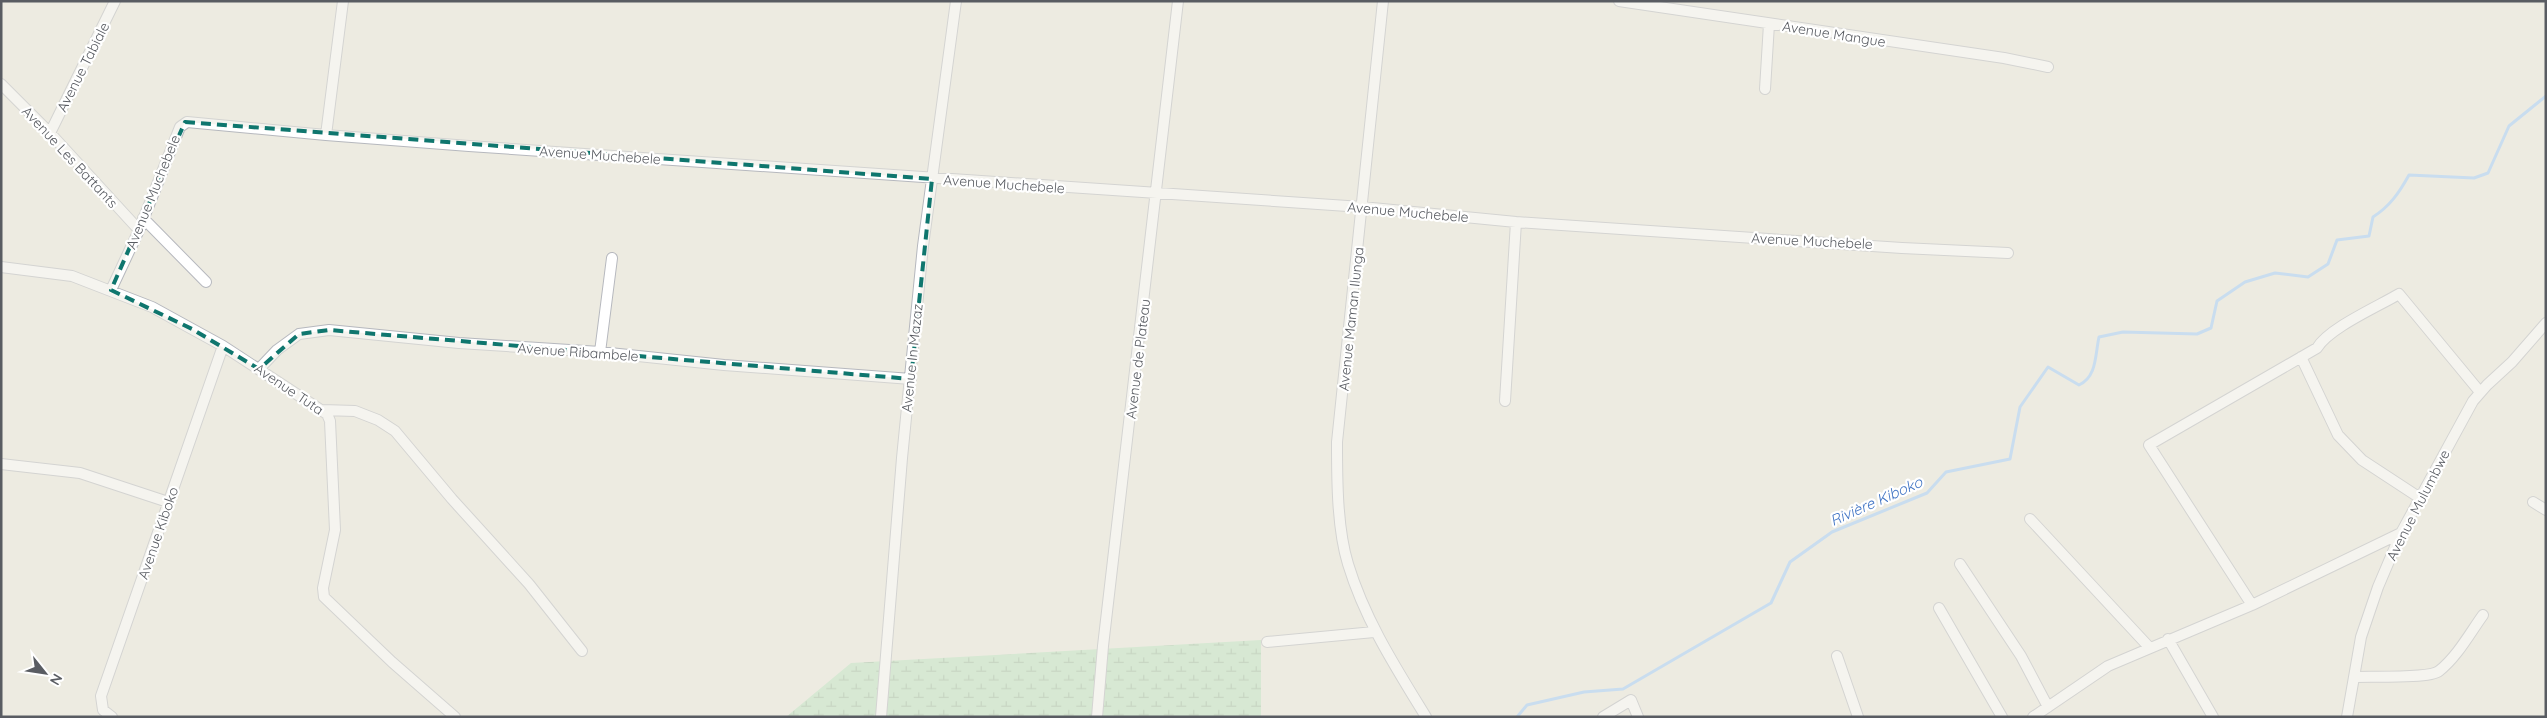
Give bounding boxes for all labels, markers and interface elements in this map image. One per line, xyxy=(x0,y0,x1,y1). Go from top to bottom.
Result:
street label: Avenue Mangue xyxy=(1781,17,1887,51)
street label: Avenue Tabiale xyxy=(53,19,113,115)
street label: Avenue Les Battants xyxy=(18,102,122,212)
street label: Avenue Muchebele xyxy=(122,132,184,252)
street label: Avenue Muchebele xyxy=(539,142,661,168)
street label: Avenue Muchebele xyxy=(943,171,1065,197)
street label: Avenue Muchebele xyxy=(1347,198,1470,226)
street label: Avenue Muchebele xyxy=(1751,229,1873,253)
street label: Avenue Maman Ilunga xyxy=(1334,246,1368,392)
street label: Avenue de Plateau xyxy=(1122,298,1154,420)
street label: Avenue In Mazaz xyxy=(897,303,927,413)
street label: Avenue Ribambele xyxy=(517,339,639,365)
street label: Avenue Tuta xyxy=(251,359,327,419)
street label: Avenue Mulumbwe xyxy=(2382,446,2454,563)
water label: Rivière Kiboko xyxy=(1827,472,1926,530)
street label: Avenue Kiboko xyxy=(134,484,182,582)
north arrow xyxy=(20,648,70,698)
text: N xyxy=(46,671,67,688)

